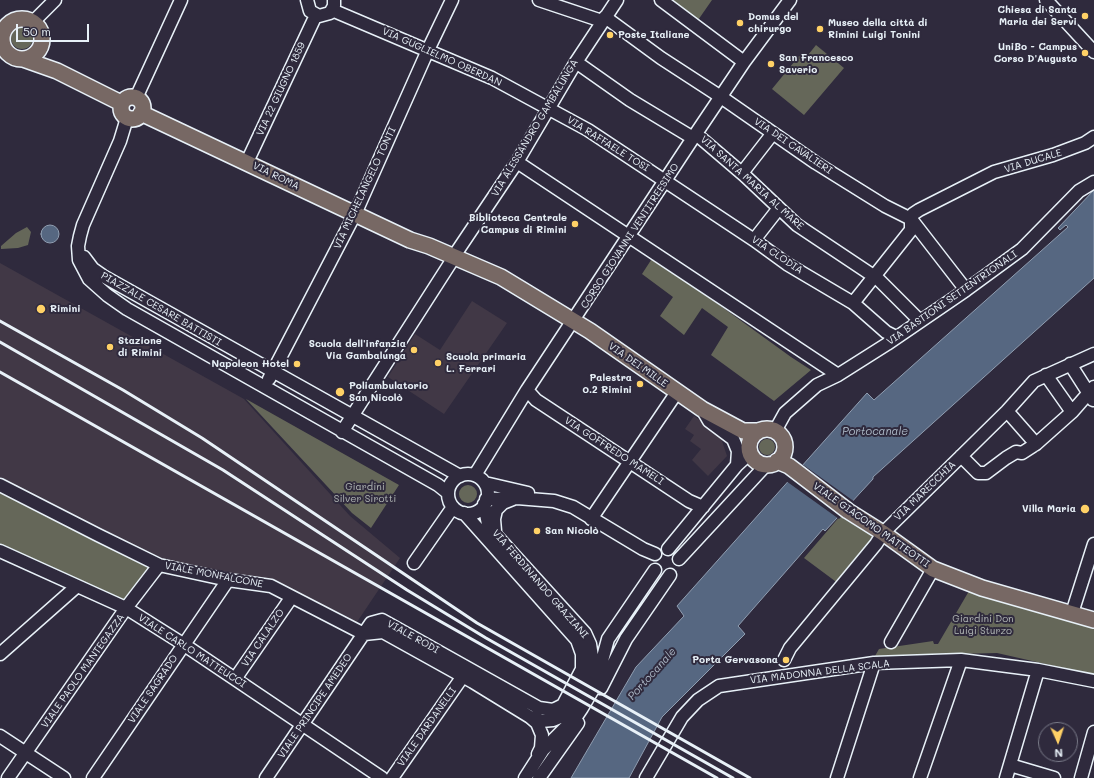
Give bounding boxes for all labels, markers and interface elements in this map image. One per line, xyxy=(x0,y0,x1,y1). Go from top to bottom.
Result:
place label: Chiesa di Santa Maria dei Servi xyxy=(998,4,1077,28)
place label: Domus del chirurgo xyxy=(748,11,799,34)
marker: Chiesa di Santa Maria dei Servi xyxy=(1080,11,1090,21)
scale bar xyxy=(18,16,91,42)
place label: Museo della città di Rimini Luigi Tonini xyxy=(828,17,928,40)
marker: Domus del chirurgo xyxy=(735,18,745,28)
text: 50 m xyxy=(23,23,51,39)
marker: Museo della città di Rimini Luigi Tonini xyxy=(815,24,825,34)
street label: VIA GUGLIELMO OBERDAN xyxy=(380,25,504,89)
place label: Poste Italiane xyxy=(618,29,690,41)
marker: Poste Italiane xyxy=(605,30,615,40)
street label: VIA 22 GIUGNO 1859 xyxy=(254,40,308,138)
place label: UniBo - Campus Corso D'Augusto xyxy=(994,41,1077,64)
marker: UniBo - Campus Corso D'Augusto xyxy=(1080,48,1090,58)
place label: San Francesco Saverio xyxy=(779,52,853,76)
street label: VIA ALESSANDRO GAMBALUNGA xyxy=(489,57,581,199)
marker: San Francesco Saverio xyxy=(766,59,776,69)
street label: VIA RAFFAELE TOSI xyxy=(565,114,651,174)
street label: VIA DEI CAVALIERI xyxy=(752,115,834,177)
street label: VIA MICHELANGELO TONTI xyxy=(331,125,399,251)
street label: VIA SANTA MARIA AL MARE xyxy=(698,133,806,233)
street label: VIA DUCALE xyxy=(1003,147,1063,175)
street label: VIA ROMA xyxy=(251,160,301,192)
street label: CORSO GIOVANNI VENTITREESIMO xyxy=(578,161,682,311)
place label: Biblioteca Centrale Campus di Rimini xyxy=(469,212,567,236)
marker: Biblioteca Centrale Campus di Rimini xyxy=(570,219,580,229)
street label: VIA CLODIA xyxy=(749,233,805,277)
street label: VIA BASTIONI SETTENTRIONALI xyxy=(885,248,1019,348)
street label: PIAZZALE CESARE BATTISTI xyxy=(99,270,223,348)
marker: Rimini xyxy=(35,303,47,315)
place label: Rimini xyxy=(50,303,81,315)
place label: Stazione di Rimini xyxy=(118,335,162,358)
place label: Scuola dell'infanzia Via Gambalunga xyxy=(309,338,406,362)
street label: VIA DEI MILLE xyxy=(606,340,670,390)
marker: Stazione di Rimini xyxy=(105,342,115,352)
marker: Scuola dell'infanzia Via Gambalunga xyxy=(409,345,419,355)
place label: Scuola primaria L. Ferrari xyxy=(446,351,526,374)
place label: Napoleon Hotel xyxy=(212,358,289,370)
marker: Scuola primaria L. Ferrari xyxy=(433,358,443,368)
marker: Napoleon Hotel xyxy=(292,359,302,369)
place label: Palestra 0.2 Rimini xyxy=(583,372,632,396)
marker: Palestra 0.2 Rimini xyxy=(635,379,645,389)
place label: Poliambulatorio San Nicolò xyxy=(349,380,428,404)
marker: Poliambulatorio San Nicolò xyxy=(334,386,346,398)
street label: VIA GOFFREDO MAMELI xyxy=(562,414,666,488)
water label: Portocanale xyxy=(842,425,908,439)
street label: VIA MARECCHIA xyxy=(892,459,958,523)
street label: VIALE GIACOMO MATTEOTTI xyxy=(810,480,932,570)
park label: Giardini Silver Sirotti xyxy=(334,481,396,504)
place label: Villa Maria xyxy=(1022,503,1076,515)
marker: Villa Maria xyxy=(1079,503,1091,515)
place label: San Nicolò xyxy=(545,525,599,537)
marker: San Nicolò xyxy=(532,526,542,536)
street label: VIA FERDINANDO GRAZIANI xyxy=(490,527,590,641)
street label: VIALE MONFALCONE xyxy=(164,560,264,590)
street label: VIA CALALZO xyxy=(239,607,287,669)
street label: VIALE PAOLO MANTEGAZZA xyxy=(39,612,127,730)
street label: VIALE CARLO MATTEUCCI xyxy=(136,612,248,690)
park label: Giardini Don Luigi Sturzo xyxy=(952,613,1014,636)
street label: VIALE RODI xyxy=(385,618,441,656)
water label: Portocanale xyxy=(625,645,679,703)
street label: VIALE PRINCIPE AMEDEO xyxy=(275,651,355,761)
street label: VIALE SAGRADO xyxy=(126,652,180,726)
place label: Porta Gervasona xyxy=(692,654,778,666)
marker: Porta Gervasona xyxy=(781,655,791,665)
street label: VIA MADONNA DELLA SCALA xyxy=(749,657,891,687)
street label: VIALE DARDANELLI xyxy=(395,685,459,769)
north arrow xyxy=(1038,722,1078,762)
text: N xyxy=(1054,746,1063,761)

